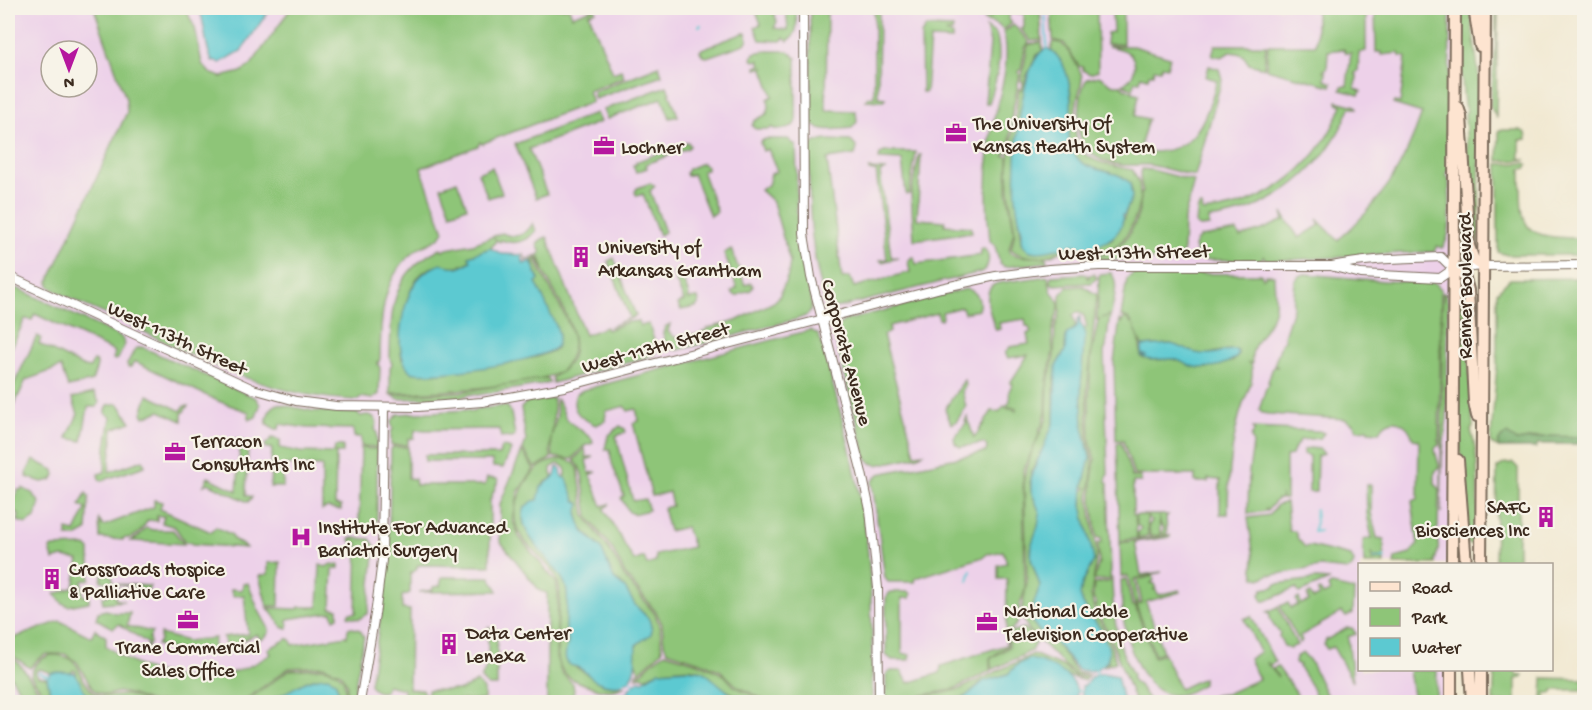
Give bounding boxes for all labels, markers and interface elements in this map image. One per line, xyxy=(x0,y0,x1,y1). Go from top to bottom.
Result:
north arrow xyxy=(39,39,99,99)
text: N xyxy=(63,71,74,90)
place label: The University Of Kansas Health System xyxy=(972,114,1155,160)
office icon: The University Of Kansas Health System xyxy=(944,121,968,145)
office icon: Lochner xyxy=(592,134,616,158)
place label: Lochner xyxy=(621,138,685,161)
street label: Renner Boulevard xyxy=(1456,211,1479,359)
place label: University of Arkansas Grantham xyxy=(598,238,761,284)
street label: West 113th Street xyxy=(1058,242,1212,267)
building icon: University of Arkansas Grantham xyxy=(569,245,593,269)
street label: Corporate Avenue xyxy=(814,277,875,429)
street label: West 113th Street xyxy=(103,298,252,383)
street label: West 113th Street xyxy=(580,318,734,380)
place label: Terracon Consultants Inc xyxy=(191,432,315,478)
office icon: Terracon Consultants Inc xyxy=(163,440,187,464)
place label: SAFC Biosciences Inc xyxy=(1414,498,1530,544)
building icon: SAFC Biosciences Inc xyxy=(1534,505,1558,529)
place label: Institute For Advanced Bariatric Surgery xyxy=(317,518,509,564)
hospital icon: Institute For Advanced Bariatric Surgery xyxy=(289,525,313,549)
place label: Crossroads Hospice & Palliative Care xyxy=(69,560,226,606)
legend xyxy=(1358,563,1553,671)
building icon: Crossroads Hospice & Palliative Care xyxy=(40,567,64,591)
text: Road xyxy=(1412,579,1453,600)
place label: National Cable Television Cooperative xyxy=(1003,602,1188,648)
office icon: Trane Commercial Sales Office xyxy=(176,608,200,632)
text: Park xyxy=(1411,609,1448,630)
office icon: National Cable Television Cooperative xyxy=(975,610,999,634)
place label: Data Center Lenexa xyxy=(464,624,572,670)
building icon: Data Center Lenexa xyxy=(437,632,461,656)
place label: Trane Commercial Sales Office xyxy=(115,638,260,684)
text: Water xyxy=(1412,639,1462,660)

